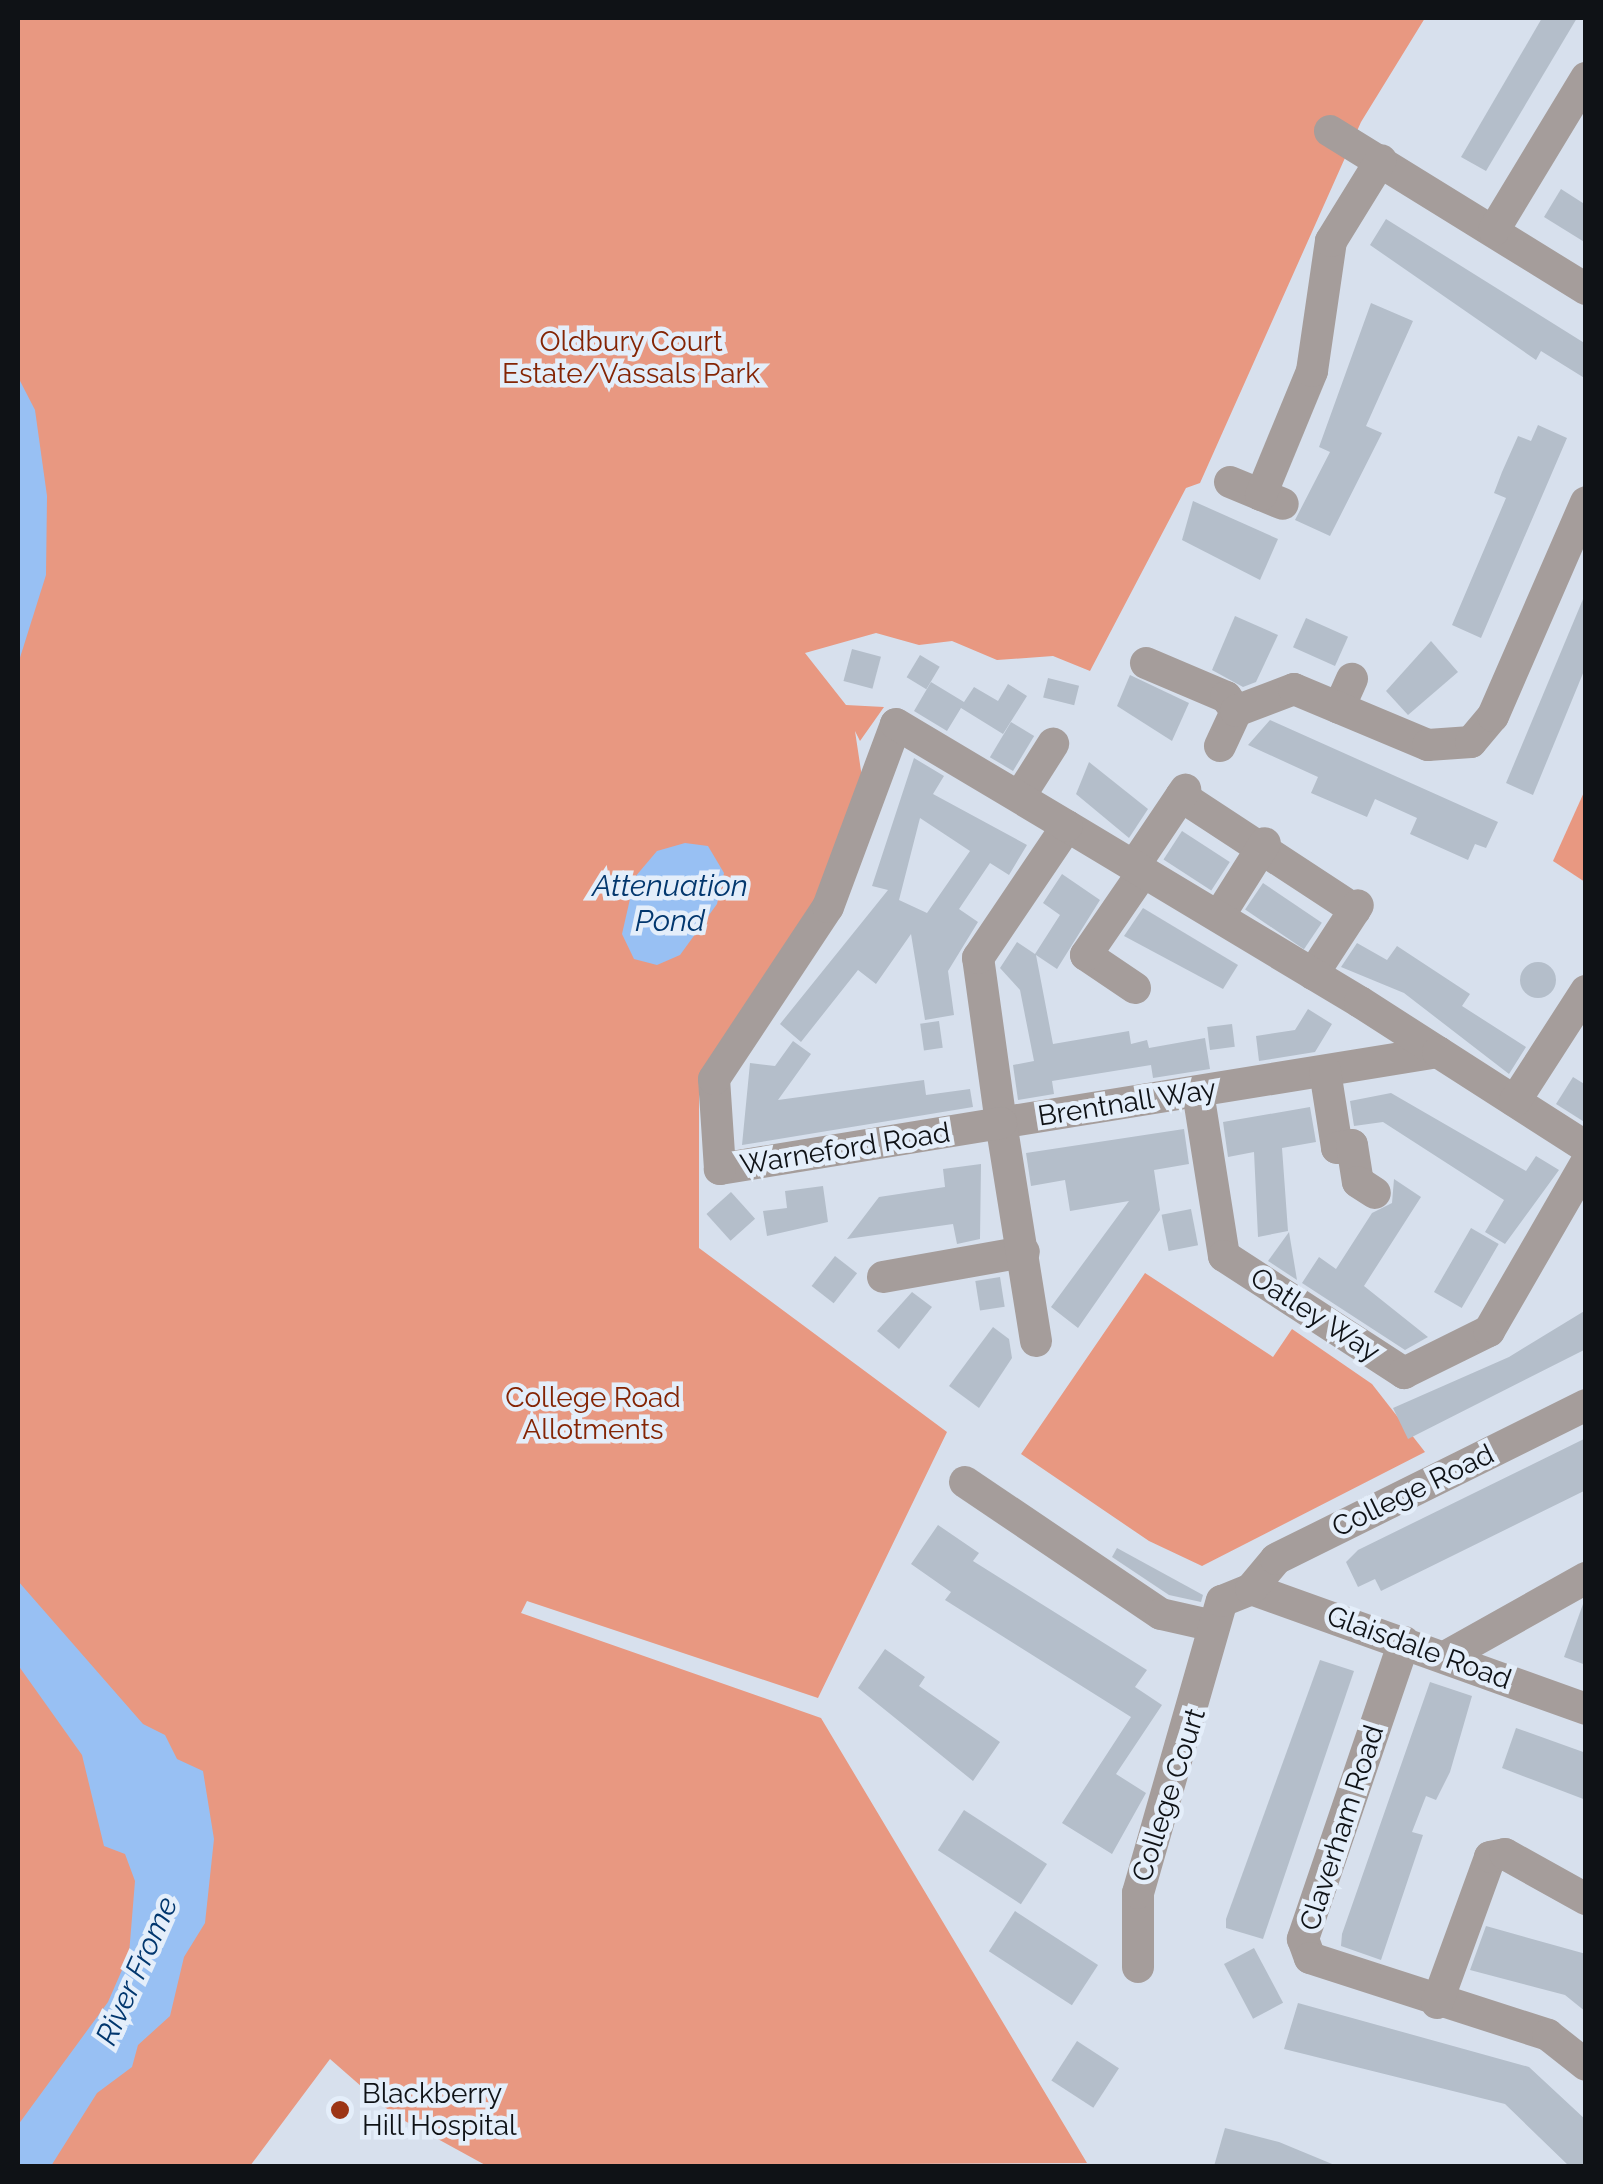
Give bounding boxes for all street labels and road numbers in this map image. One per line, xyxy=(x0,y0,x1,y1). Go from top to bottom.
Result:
street label: Brentnall Way xyxy=(1035,1072,1219,1134)
street label: Warneford Road xyxy=(738,1116,952,1182)
street label: Oatley Way xyxy=(1243,1260,1387,1370)
street label: College Road xyxy=(1327,1437,1499,1545)
street label: Glaisdale Road xyxy=(1322,1599,1516,1697)
street label: College Court xyxy=(1125,1704,1213,1886)
street label: Claverham Road xyxy=(1293,1721,1391,1935)

